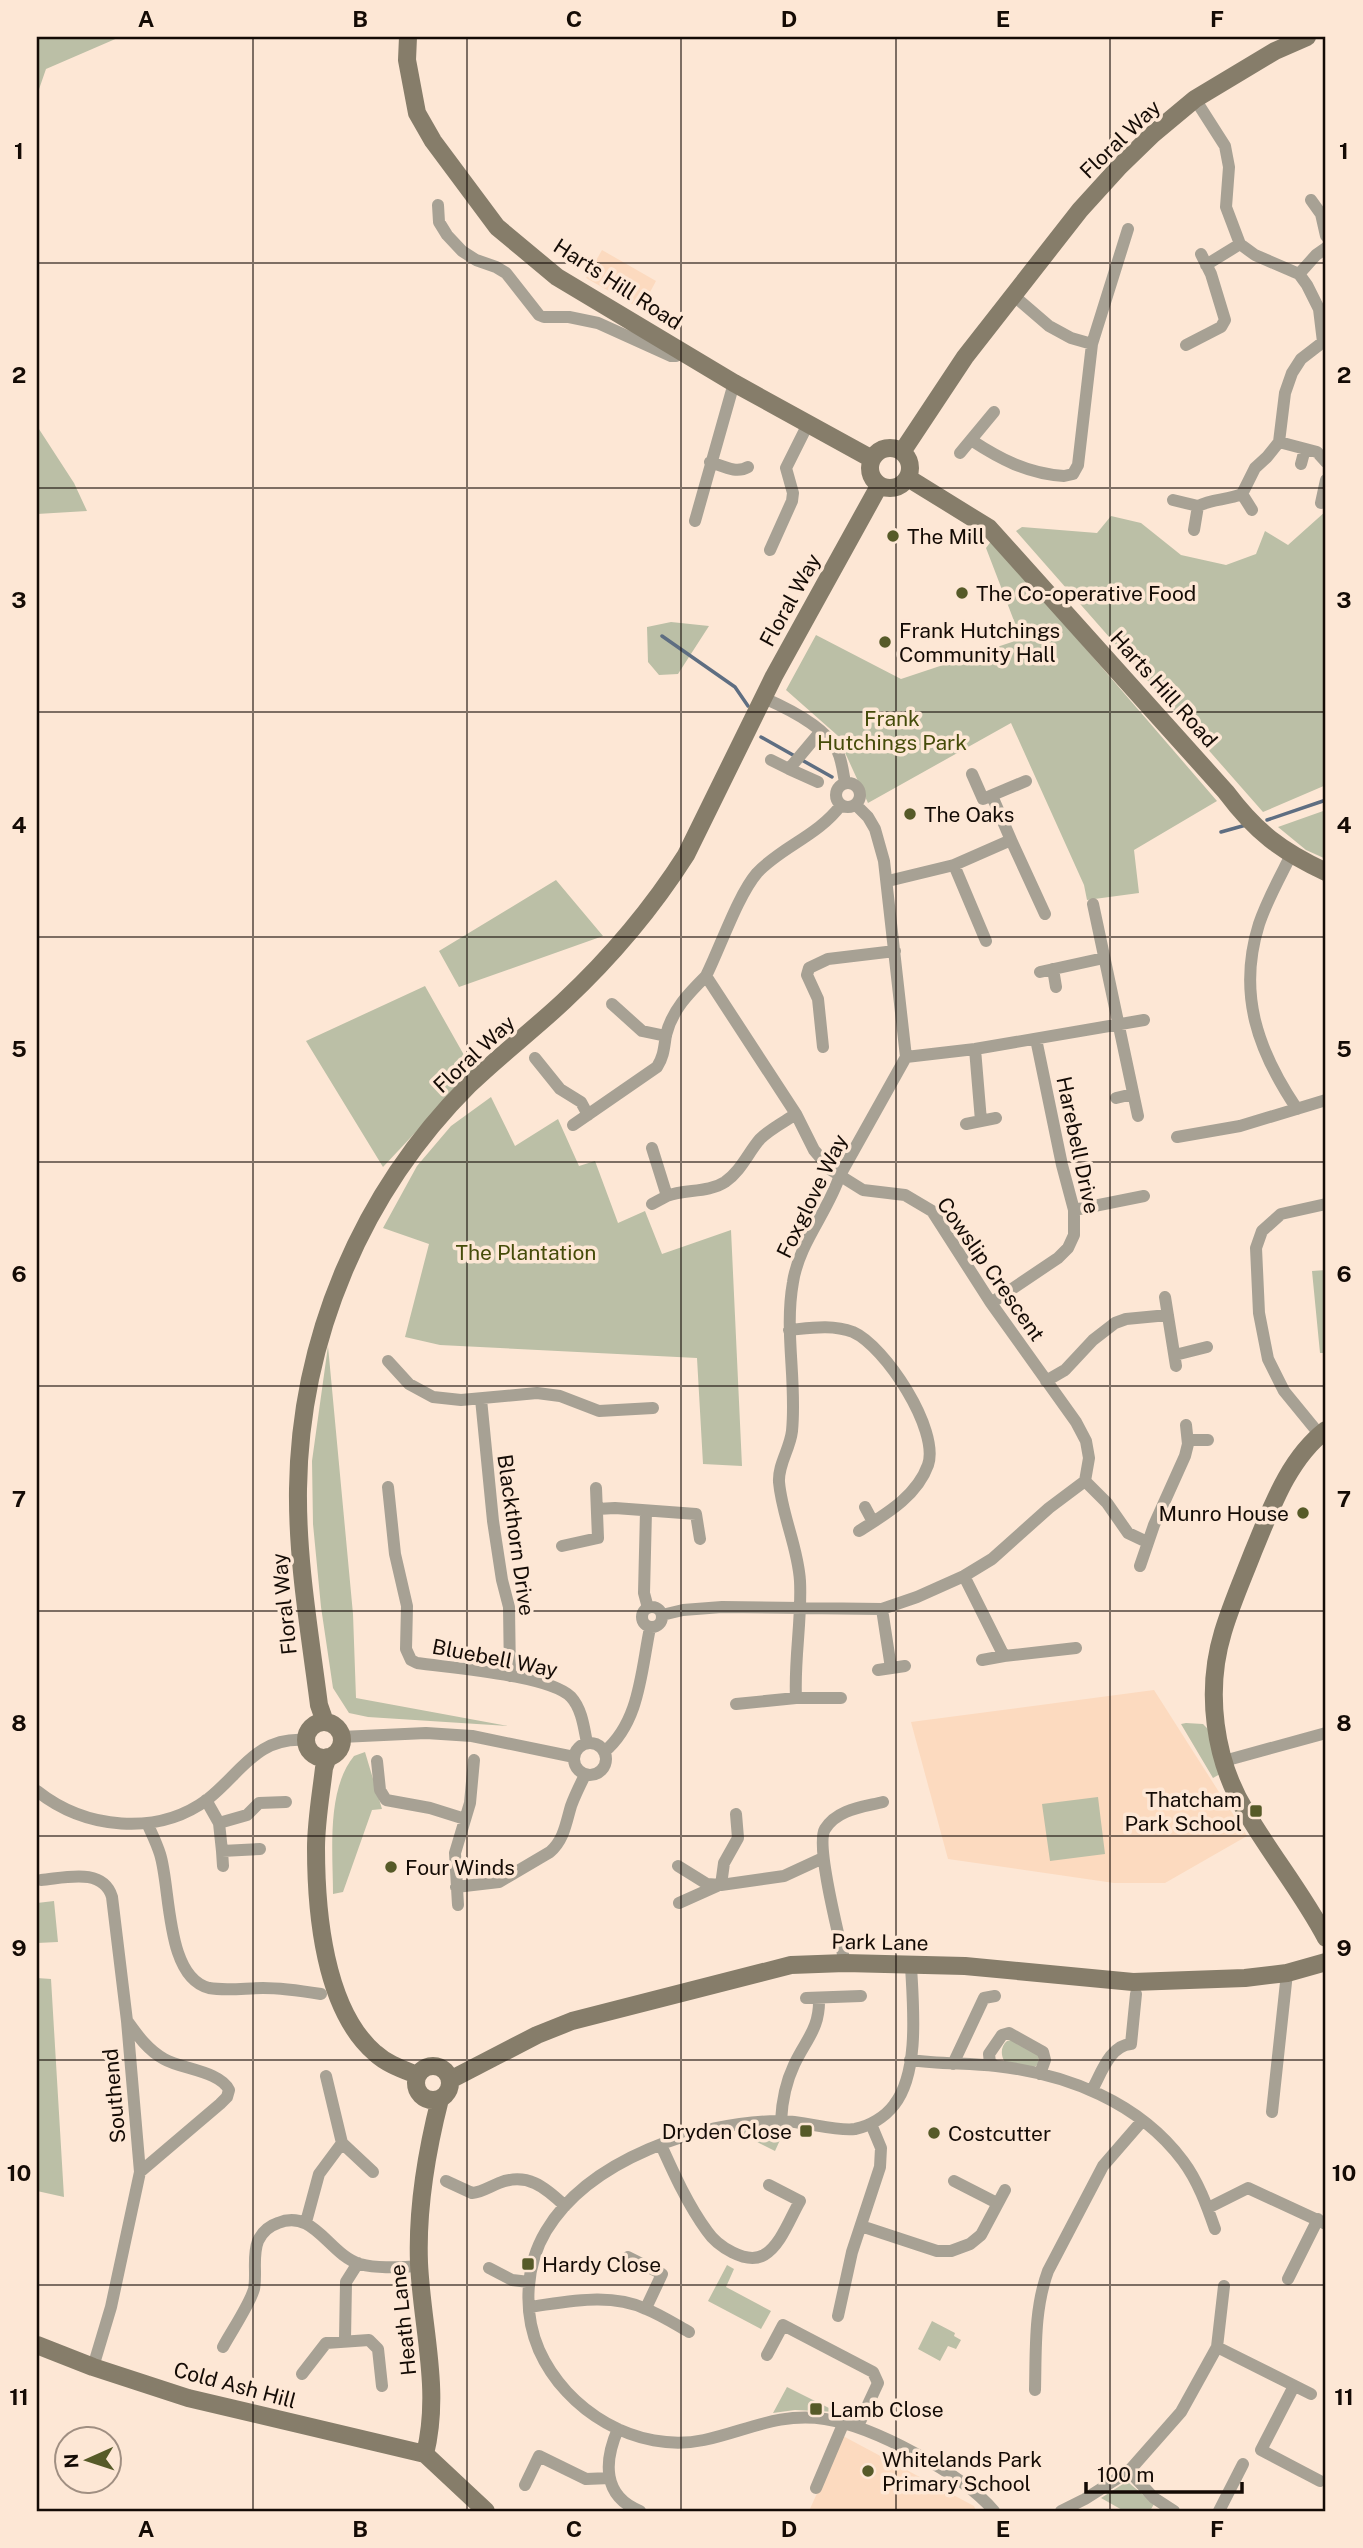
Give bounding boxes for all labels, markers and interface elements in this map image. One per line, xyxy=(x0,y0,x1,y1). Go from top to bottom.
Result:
text: A xyxy=(138,5,155,32)
text: B xyxy=(352,5,368,32)
text: C xyxy=(566,5,582,32)
text: D xyxy=(781,5,797,32)
text: E xyxy=(996,5,1010,32)
text: F xyxy=(1210,5,1224,32)
street label: Floral Way xyxy=(1075,95,1165,183)
text: 1 xyxy=(14,137,24,164)
text: 1 xyxy=(1339,137,1349,164)
street label: Harts Hill Road xyxy=(549,233,687,335)
text: 2 xyxy=(12,361,26,388)
text: 2 xyxy=(1337,361,1351,388)
place label: The Mill xyxy=(907,524,985,549)
marker: The Mill xyxy=(885,528,901,544)
street label: Floral Way xyxy=(754,549,826,651)
place label: The Co-operative Food xyxy=(976,581,1196,606)
marker: The Co-operative Food xyxy=(954,585,970,601)
text: 3 xyxy=(11,586,27,613)
text: 3 xyxy=(1336,586,1352,613)
place label: Frank Hutchings Community Hall xyxy=(899,618,1060,667)
street label: Harts Hill Road xyxy=(1105,626,1223,752)
marker: Frank Hutchings Community Hall xyxy=(877,634,893,650)
park label: Frank Hutchings Park xyxy=(817,706,967,755)
place label: The Oaks xyxy=(924,802,1014,827)
marker: The Oaks xyxy=(902,806,918,822)
text: 4 xyxy=(11,811,27,838)
text: 4 xyxy=(1336,811,1352,838)
street label: Floral Way xyxy=(428,1010,520,1098)
text: 5 xyxy=(11,1035,27,1062)
text: 5 xyxy=(1336,1035,1352,1062)
street label: Harebell Drive xyxy=(1051,1074,1105,1216)
street label: Foxglove Way xyxy=(771,1130,853,1262)
street label: Cowslip Crescent xyxy=(932,1192,1050,1346)
park label: The Plantation xyxy=(456,1240,596,1265)
text: 6 xyxy=(11,1260,27,1287)
text: 6 xyxy=(1336,1260,1352,1287)
street label: Blackthorn Drive xyxy=(492,1453,540,1617)
text: 7 xyxy=(12,1485,26,1512)
text: 7 xyxy=(1337,1485,1351,1512)
place label: Munro House xyxy=(1159,1501,1289,1526)
marker: Munro House xyxy=(1295,1505,1311,1521)
street label: Floral Way xyxy=(266,1552,302,1656)
street label: Bluebell Way xyxy=(430,1634,560,1682)
text: 8 xyxy=(11,1709,27,1736)
text: 8 xyxy=(1336,1709,1352,1736)
place label: Thatcham Park School xyxy=(1125,1787,1242,1836)
marker: Thatcham Park School xyxy=(1248,1803,1264,1819)
place label: Four Winds xyxy=(405,1855,515,1880)
marker: Four Winds xyxy=(383,1859,399,1875)
street label: Park Lane xyxy=(831,1929,929,1955)
text: 9 xyxy=(11,1934,27,1961)
text: 9 xyxy=(1336,1934,1352,1961)
street label: Southend xyxy=(97,2048,131,2144)
place label: Dryden Close xyxy=(662,2119,792,2144)
place label: Costcutter xyxy=(948,2121,1051,2146)
marker: Dryden Close xyxy=(798,2123,814,2139)
marker: Costcutter xyxy=(926,2125,942,2141)
text: 10 xyxy=(7,2159,31,2186)
text: 10 xyxy=(1332,2159,1356,2186)
place label: Hardy Close xyxy=(542,2252,661,2277)
marker: Hardy Close xyxy=(520,2256,536,2272)
street label: Heath Lane xyxy=(385,2263,421,2377)
street label: Cold Ash Hill xyxy=(171,2357,299,2413)
text: 11 xyxy=(9,2383,29,2410)
text: 11 xyxy=(1334,2383,1354,2410)
place label: Lamb Close xyxy=(830,2397,944,2422)
marker: Lamb Close xyxy=(808,2401,824,2417)
north arrow xyxy=(52,2426,122,2496)
place label: Whitelands Park Primary School xyxy=(882,2447,1042,2496)
scale bar xyxy=(1086,2450,1242,2494)
text: N xyxy=(60,2453,82,2469)
text: 100 m xyxy=(1097,2462,1154,2487)
marker: Whitelands Park Primary School xyxy=(860,2463,876,2479)
text: A xyxy=(138,2515,155,2542)
text: B xyxy=(352,2515,368,2542)
text: C xyxy=(566,2515,582,2542)
text: D xyxy=(781,2515,797,2542)
text: E xyxy=(996,2515,1010,2542)
text: F xyxy=(1210,2515,1224,2542)

